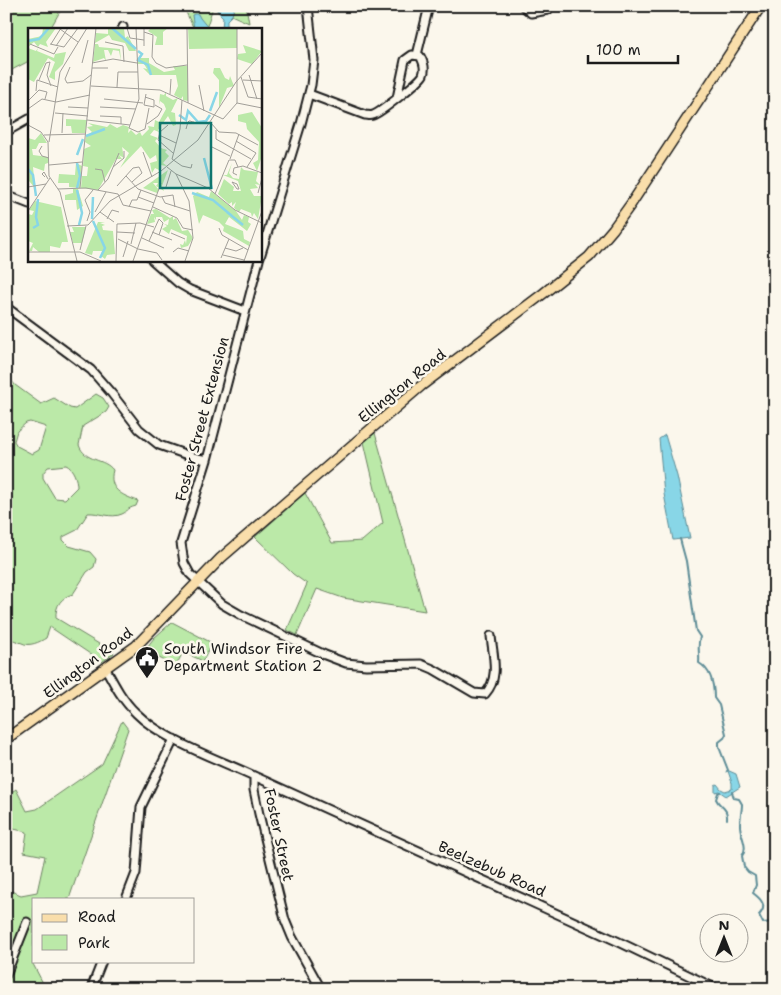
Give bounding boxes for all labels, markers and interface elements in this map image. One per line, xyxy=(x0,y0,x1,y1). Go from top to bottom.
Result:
inset map xyxy=(28,28,261,261)
scale bar xyxy=(588,32,678,64)
text: 100 m xyxy=(596,40,641,60)
street label: Foster Street Extension xyxy=(170,334,234,504)
street label: Ellington Road xyxy=(354,344,450,428)
street label: Ellington Road xyxy=(39,622,137,703)
place label: South Windsor Fire Department Station 2 xyxy=(164,639,322,676)
public building icon: South Windsor Fire Department Station 2 xyxy=(134,645,160,679)
street label: Foster Street xyxy=(259,787,299,883)
street label: Beelzebub Road xyxy=(435,836,550,902)
legend xyxy=(32,898,195,962)
text: Road xyxy=(78,907,116,927)
north arrow xyxy=(698,912,748,962)
text: N xyxy=(718,916,730,934)
text: Park xyxy=(78,933,110,953)

